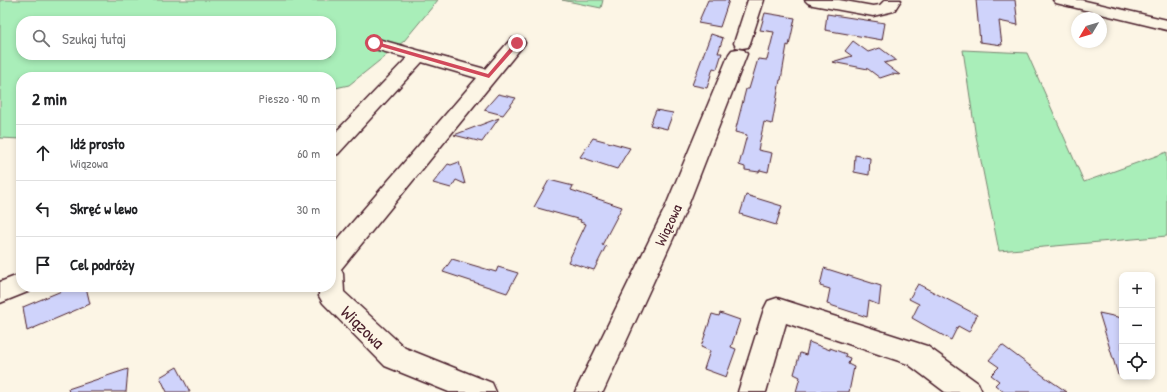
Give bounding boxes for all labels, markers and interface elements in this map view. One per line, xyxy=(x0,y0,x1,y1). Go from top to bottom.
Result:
north arrow xyxy=(1071,12,1107,48)
search box xyxy=(16,16,336,60)
icon: search xyxy=(30,27,52,49)
text: Szukaj tutaj xyxy=(62,28,126,49)
route start xyxy=(365,34,383,52)
route end xyxy=(508,34,526,52)
text: 2 min xyxy=(32,87,67,110)
text: Pieszo · 90 m xyxy=(259,89,320,107)
text: Idź prosto xyxy=(70,133,124,154)
icon: ahead xyxy=(32,142,54,164)
text: 60 m xyxy=(297,144,320,162)
text: Wiązowa xyxy=(70,154,108,172)
icon: left xyxy=(32,198,54,220)
text: Skręć w lewo xyxy=(70,198,137,219)
text: 30 m xyxy=(297,200,320,218)
street label: Wiązowa xyxy=(649,201,687,249)
icon: arrive xyxy=(32,254,54,276)
text: Cel podróży xyxy=(70,254,135,275)
map controls xyxy=(1119,272,1155,380)
button: + xyxy=(1119,272,1155,308)
street label: Wiązowa xyxy=(335,300,391,354)
button: − xyxy=(1119,308,1155,344)
button: locate xyxy=(1119,344,1155,380)

